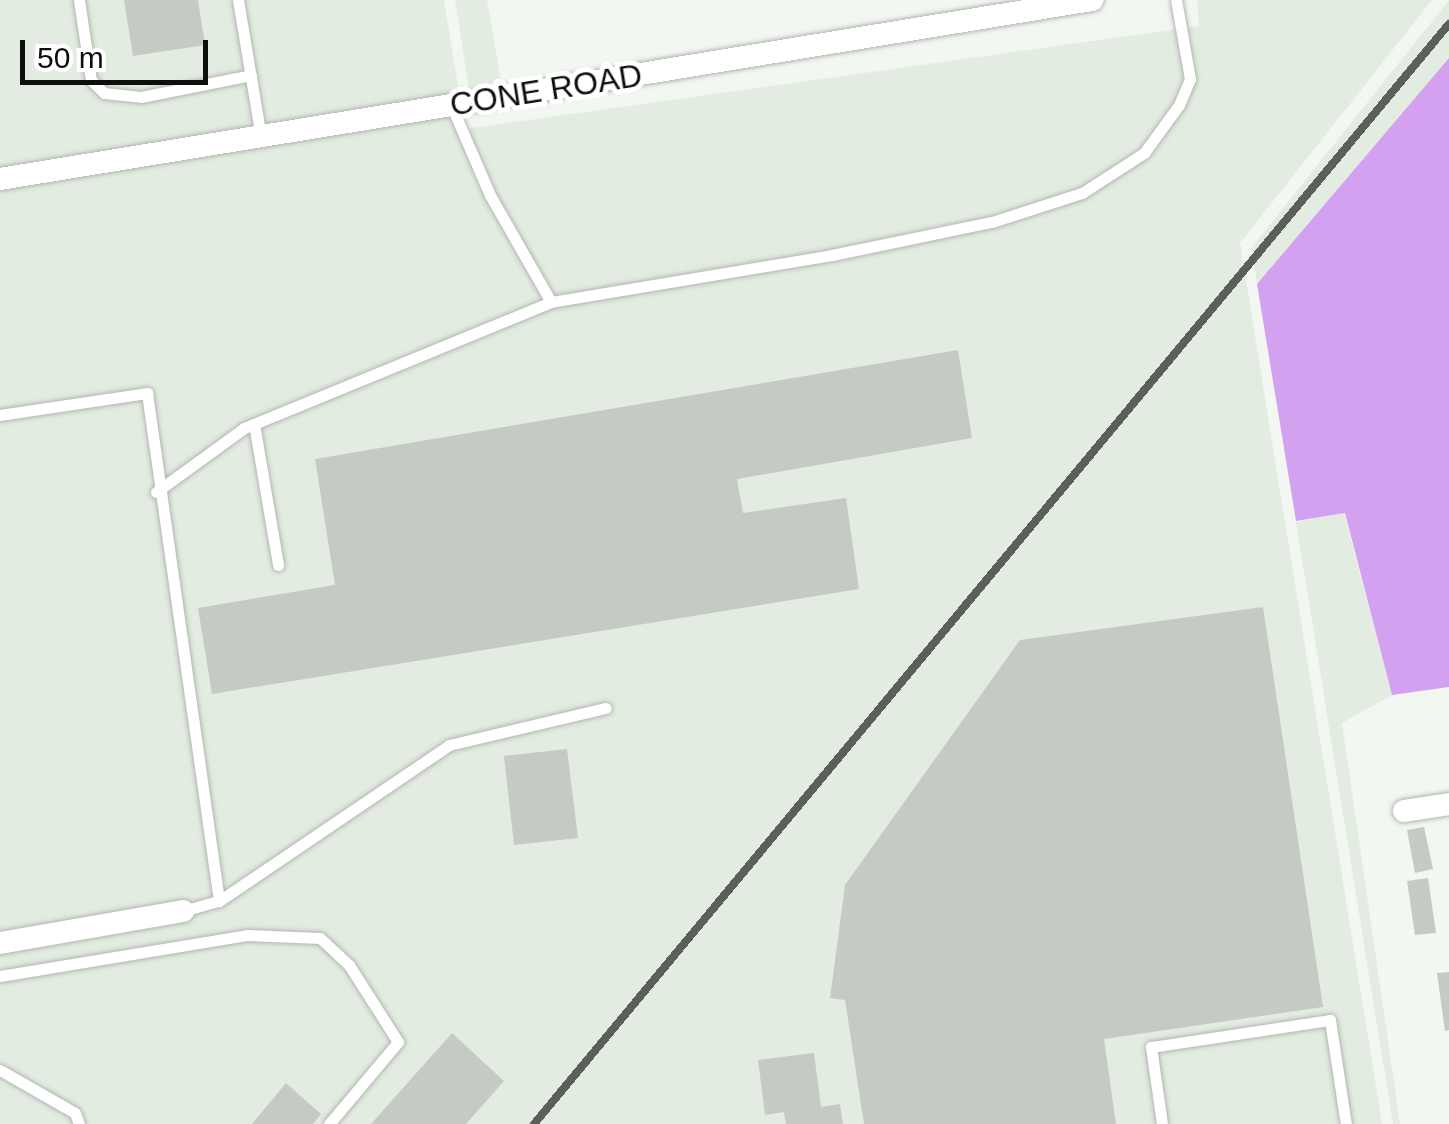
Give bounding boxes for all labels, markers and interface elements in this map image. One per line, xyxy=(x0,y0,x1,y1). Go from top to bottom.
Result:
scale bar xyxy=(25,20,212,82)
text: 50 m xyxy=(37,41,104,74)
street label: CONE ROAD xyxy=(447,56,645,124)

